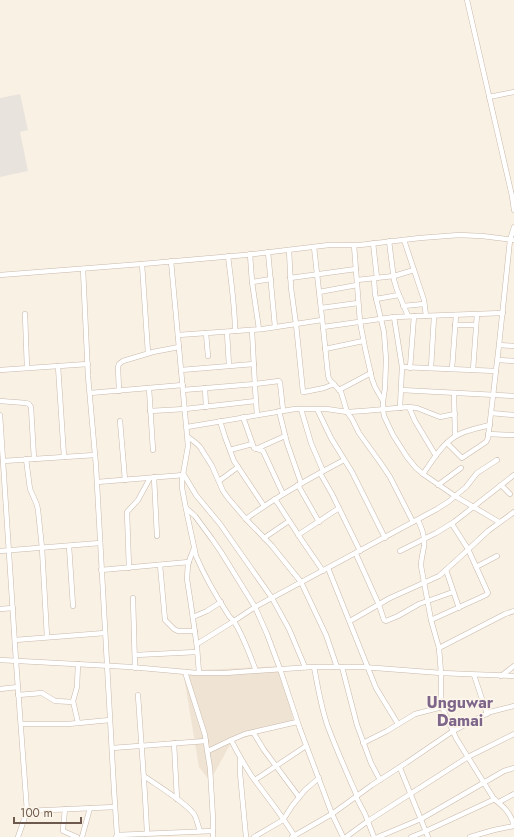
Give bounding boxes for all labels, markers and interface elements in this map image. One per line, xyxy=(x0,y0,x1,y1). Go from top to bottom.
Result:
district label: Unguwar Damai xyxy=(427,691,494,732)
scale bar xyxy=(14,799,81,825)
text: 100 m xyxy=(20,804,53,822)

